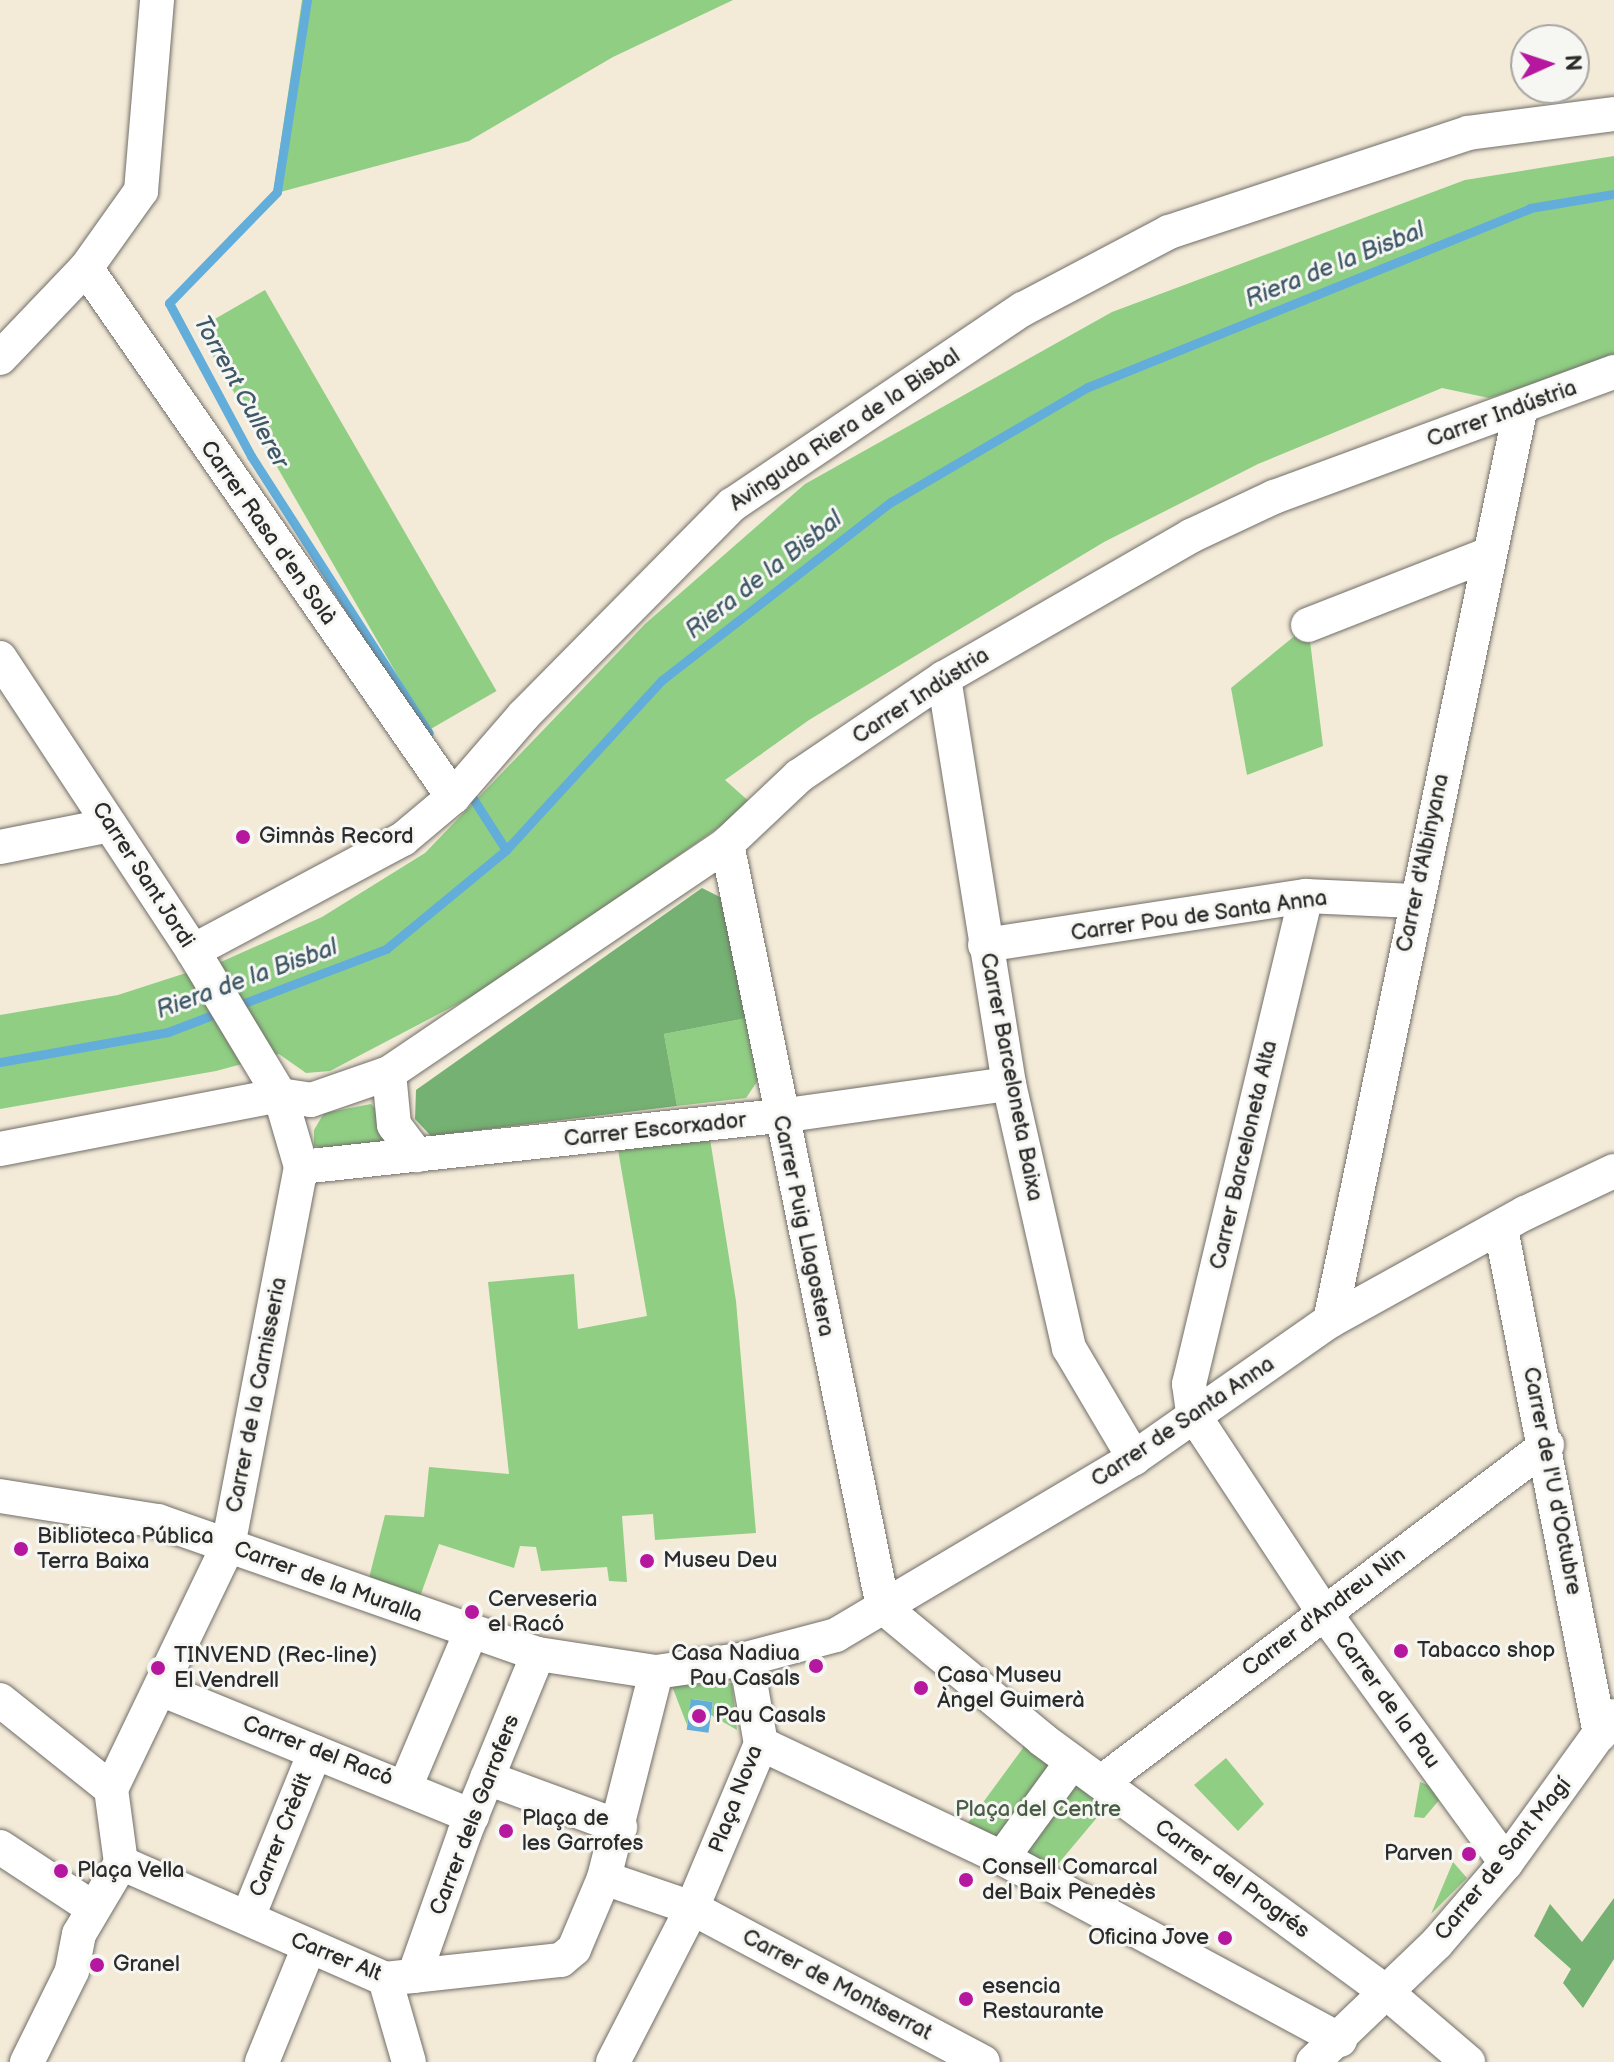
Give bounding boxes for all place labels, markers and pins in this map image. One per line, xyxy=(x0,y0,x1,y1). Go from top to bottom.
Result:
place label: Gimnàs Record xyxy=(259,824,414,850)
marker: Gimnàs Record xyxy=(234,828,252,846)
place label: Biblioteca Pública Terra Baixa xyxy=(37,1523,214,1574)
marker: Biblioteca Pública Terra Baixa xyxy=(12,1540,30,1558)
place label: Museu Deu xyxy=(663,1548,777,1574)
marker: Museu Deu xyxy=(638,1552,656,1570)
place label: Cerveseria el Racó xyxy=(488,1586,597,1638)
marker: Cerveseria el Racó xyxy=(463,1603,481,1621)
place label: Tabacco shop xyxy=(1417,1638,1555,1664)
place label: Casa Nadiua Pau Casals xyxy=(671,1640,800,1692)
place label: TINVEND (Rec-line) El Vendrell xyxy=(174,1642,377,1694)
marker: Tabacco shop xyxy=(1392,1642,1410,1660)
marker: Casa Nadiua Pau Casals xyxy=(807,1657,825,1675)
marker: TINVEND (Rec-line) El Vendrell xyxy=(149,1659,167,1677)
place label: Casa Museu Àngel Guimerà xyxy=(937,1662,1085,1714)
marker: Casa Museu Àngel Guimerà xyxy=(912,1679,930,1697)
place label: Pau Casals xyxy=(715,1703,826,1729)
marker: Pau Casals xyxy=(690,1707,708,1725)
place label: Plaça de les Garrofes xyxy=(522,1805,643,1856)
marker: Plaça de les Garrofes xyxy=(497,1822,515,1840)
place label: Parven xyxy=(1384,1841,1453,1867)
marker: Parven xyxy=(1460,1845,1478,1863)
place label: Consell Comarcal del Baix Penedès xyxy=(982,1854,1158,1906)
place label: Plaça Vella xyxy=(77,1858,185,1884)
marker: Plaça Vella xyxy=(52,1862,70,1880)
marker: Consell Comarcal del Baix Penedès xyxy=(957,1871,975,1889)
place label: Oficina Jove xyxy=(1087,1925,1209,1951)
marker: Oficina Jove xyxy=(1216,1929,1234,1947)
place label: Granel xyxy=(113,1952,180,1978)
marker: Granel xyxy=(88,1956,106,1974)
place label: esencia Restaurante xyxy=(982,1973,1104,2024)
marker: esencia Restaurante xyxy=(957,1990,975,2008)

